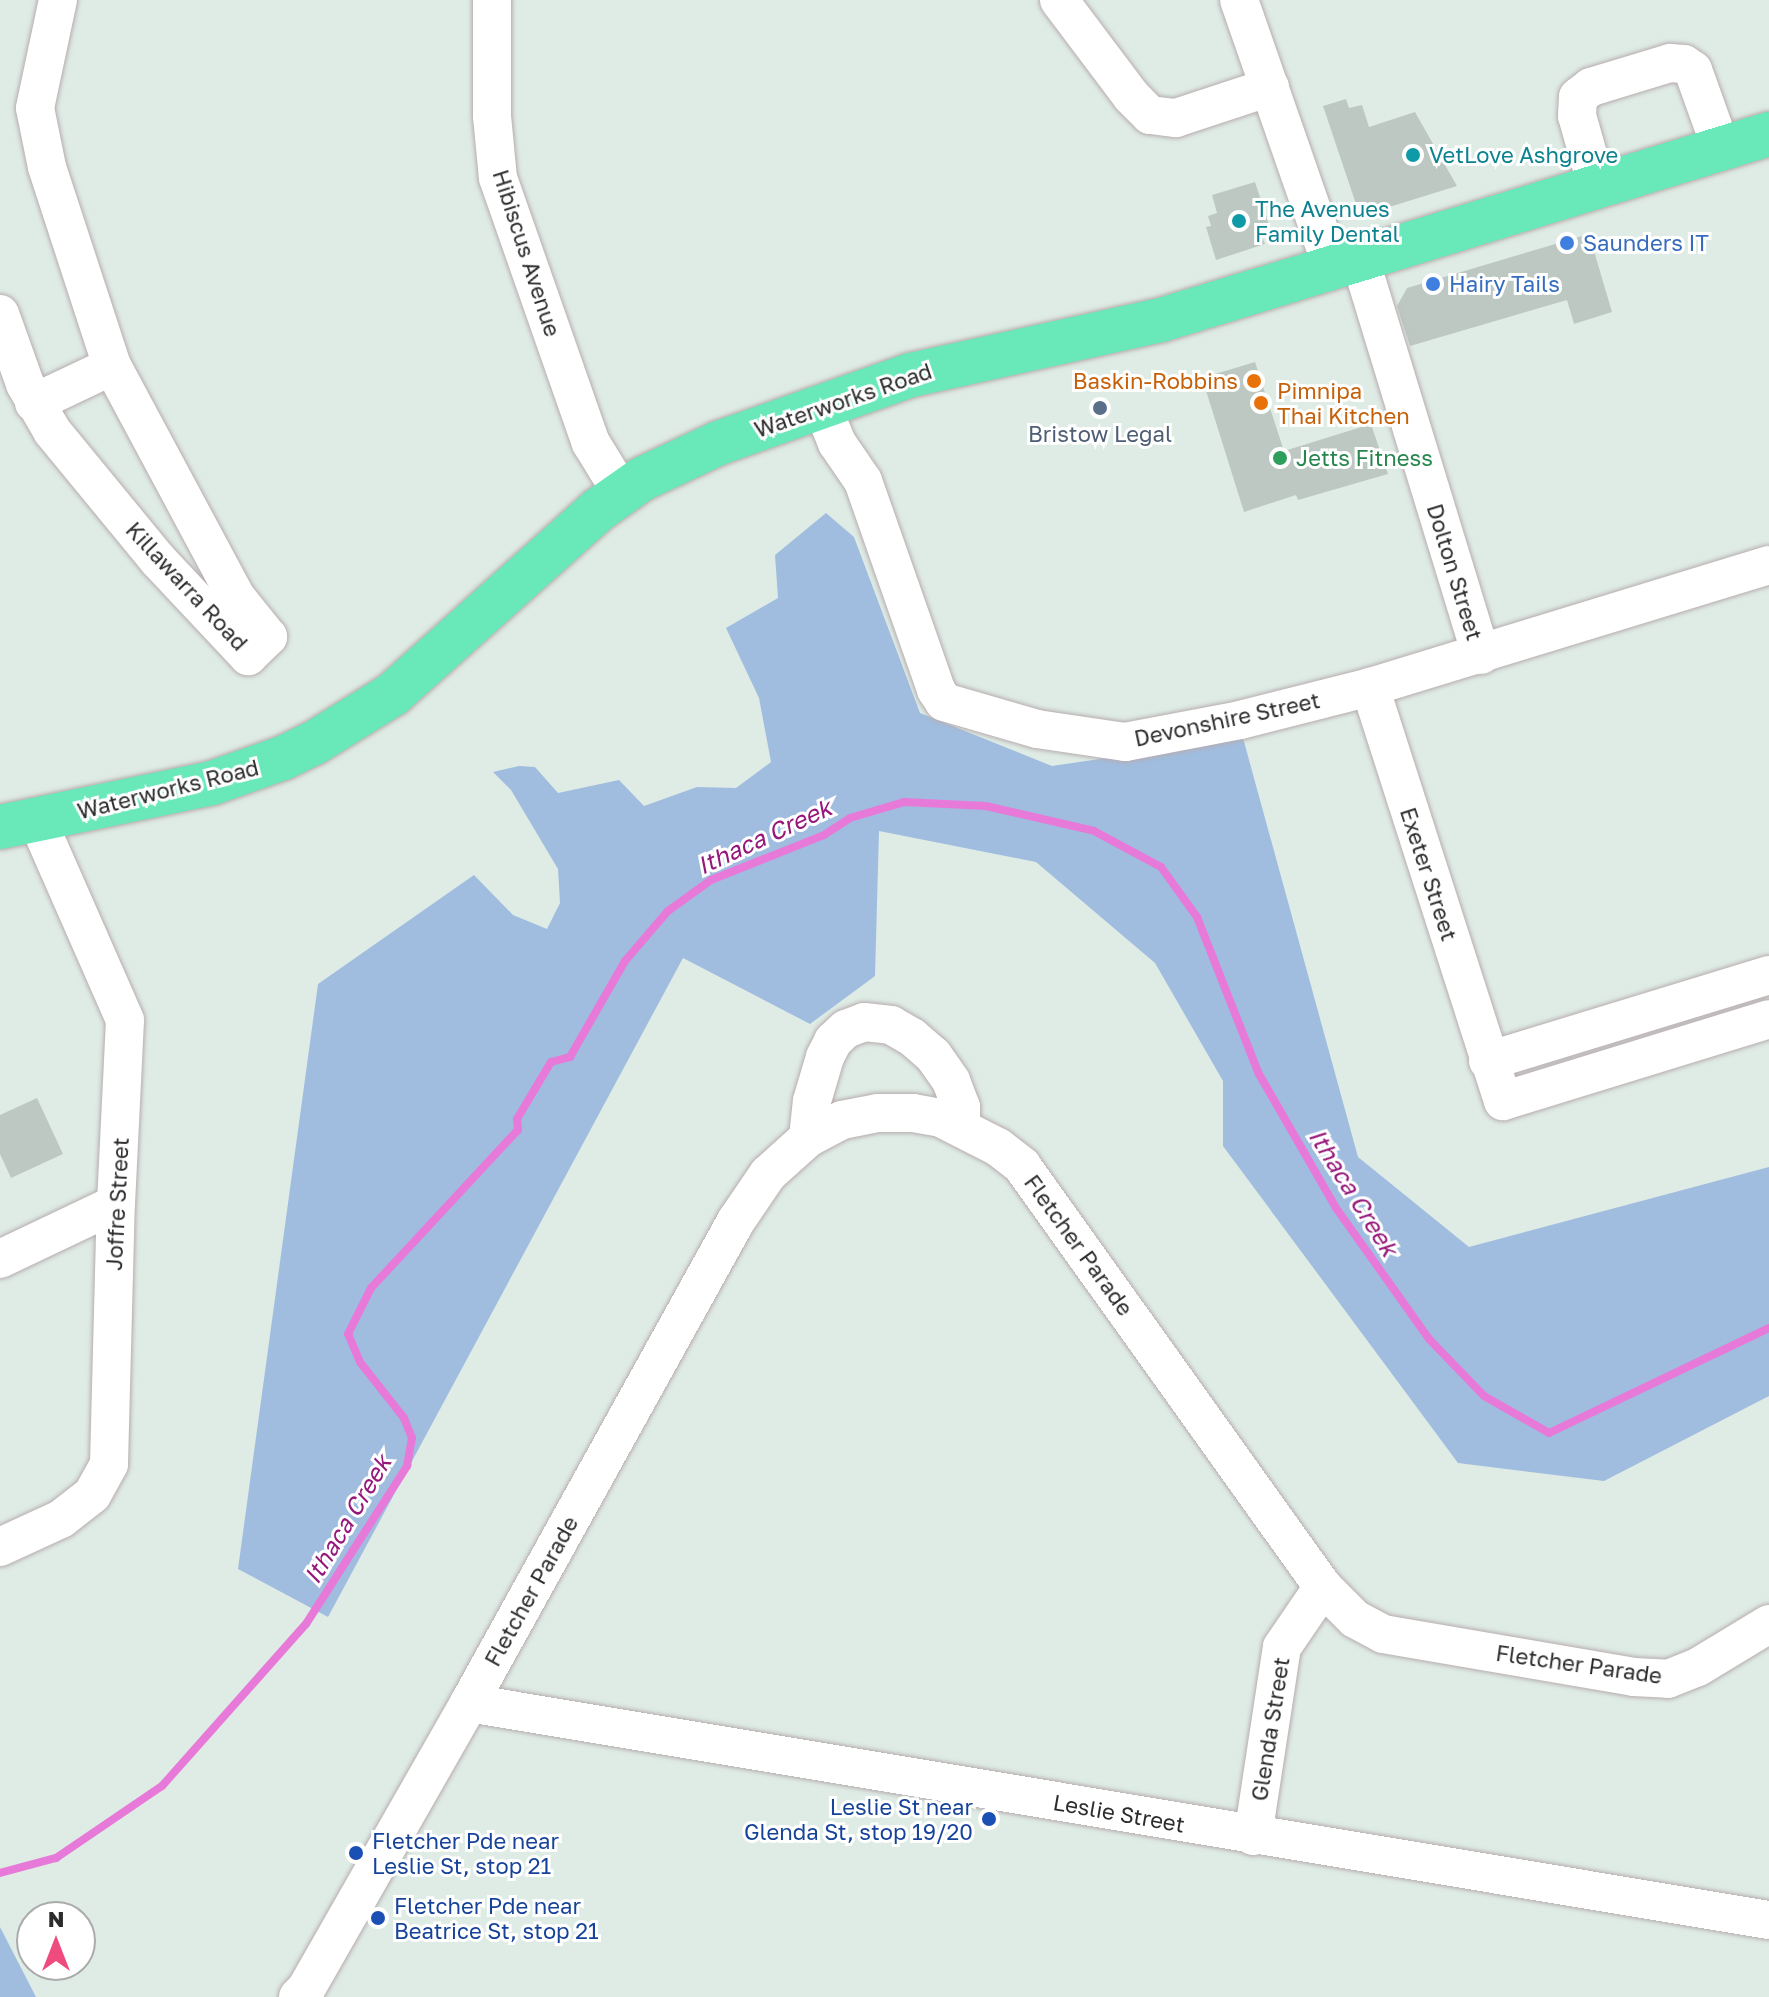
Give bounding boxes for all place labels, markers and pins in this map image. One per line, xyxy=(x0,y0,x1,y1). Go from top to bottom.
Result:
place label: VetLove Ashgrove xyxy=(1429,142,1618,168)
marker: VetLove Ashgrove xyxy=(1404,146,1422,164)
place label: The Avenues Family Dental xyxy=(1255,195,1400,246)
marker: The Avenues Family Dental xyxy=(1230,212,1248,230)
place label: Saunders IT xyxy=(1583,230,1709,256)
marker: Saunders IT xyxy=(1558,234,1576,252)
place label: Hairy Tails xyxy=(1449,271,1560,297)
marker: Hairy Tails xyxy=(1424,275,1442,293)
place label: Baskin-Robbins xyxy=(1073,368,1238,394)
marker: Baskin-Robbins xyxy=(1245,372,1263,390)
place label: Pimnipa Thai Kitchen xyxy=(1277,377,1410,428)
marker: Pimnipa Thai Kitchen xyxy=(1252,394,1270,412)
marker: Bristow Legal xyxy=(1091,399,1109,417)
place label: Bristow Legal xyxy=(1028,421,1172,447)
place label: Jetts Fitness xyxy=(1296,445,1433,471)
marker: Jetts Fitness xyxy=(1271,449,1289,467)
place label: Leslie St near Glenda St, stop 19/20 xyxy=(744,1793,973,1844)
marker: Leslie St near Glenda St, stop 19/20 xyxy=(980,1810,998,1828)
place label: Fletcher Pde near Leslie St, stop 21 xyxy=(372,1827,559,1878)
marker: Fletcher Pde near Leslie St, stop 21 xyxy=(347,1844,365,1862)
place label: Fletcher Pde near Beatrice St, stop 21 xyxy=(394,1892,599,1944)
marker: Fletcher Pde near Beatrice St, stop 21 xyxy=(369,1909,387,1927)

